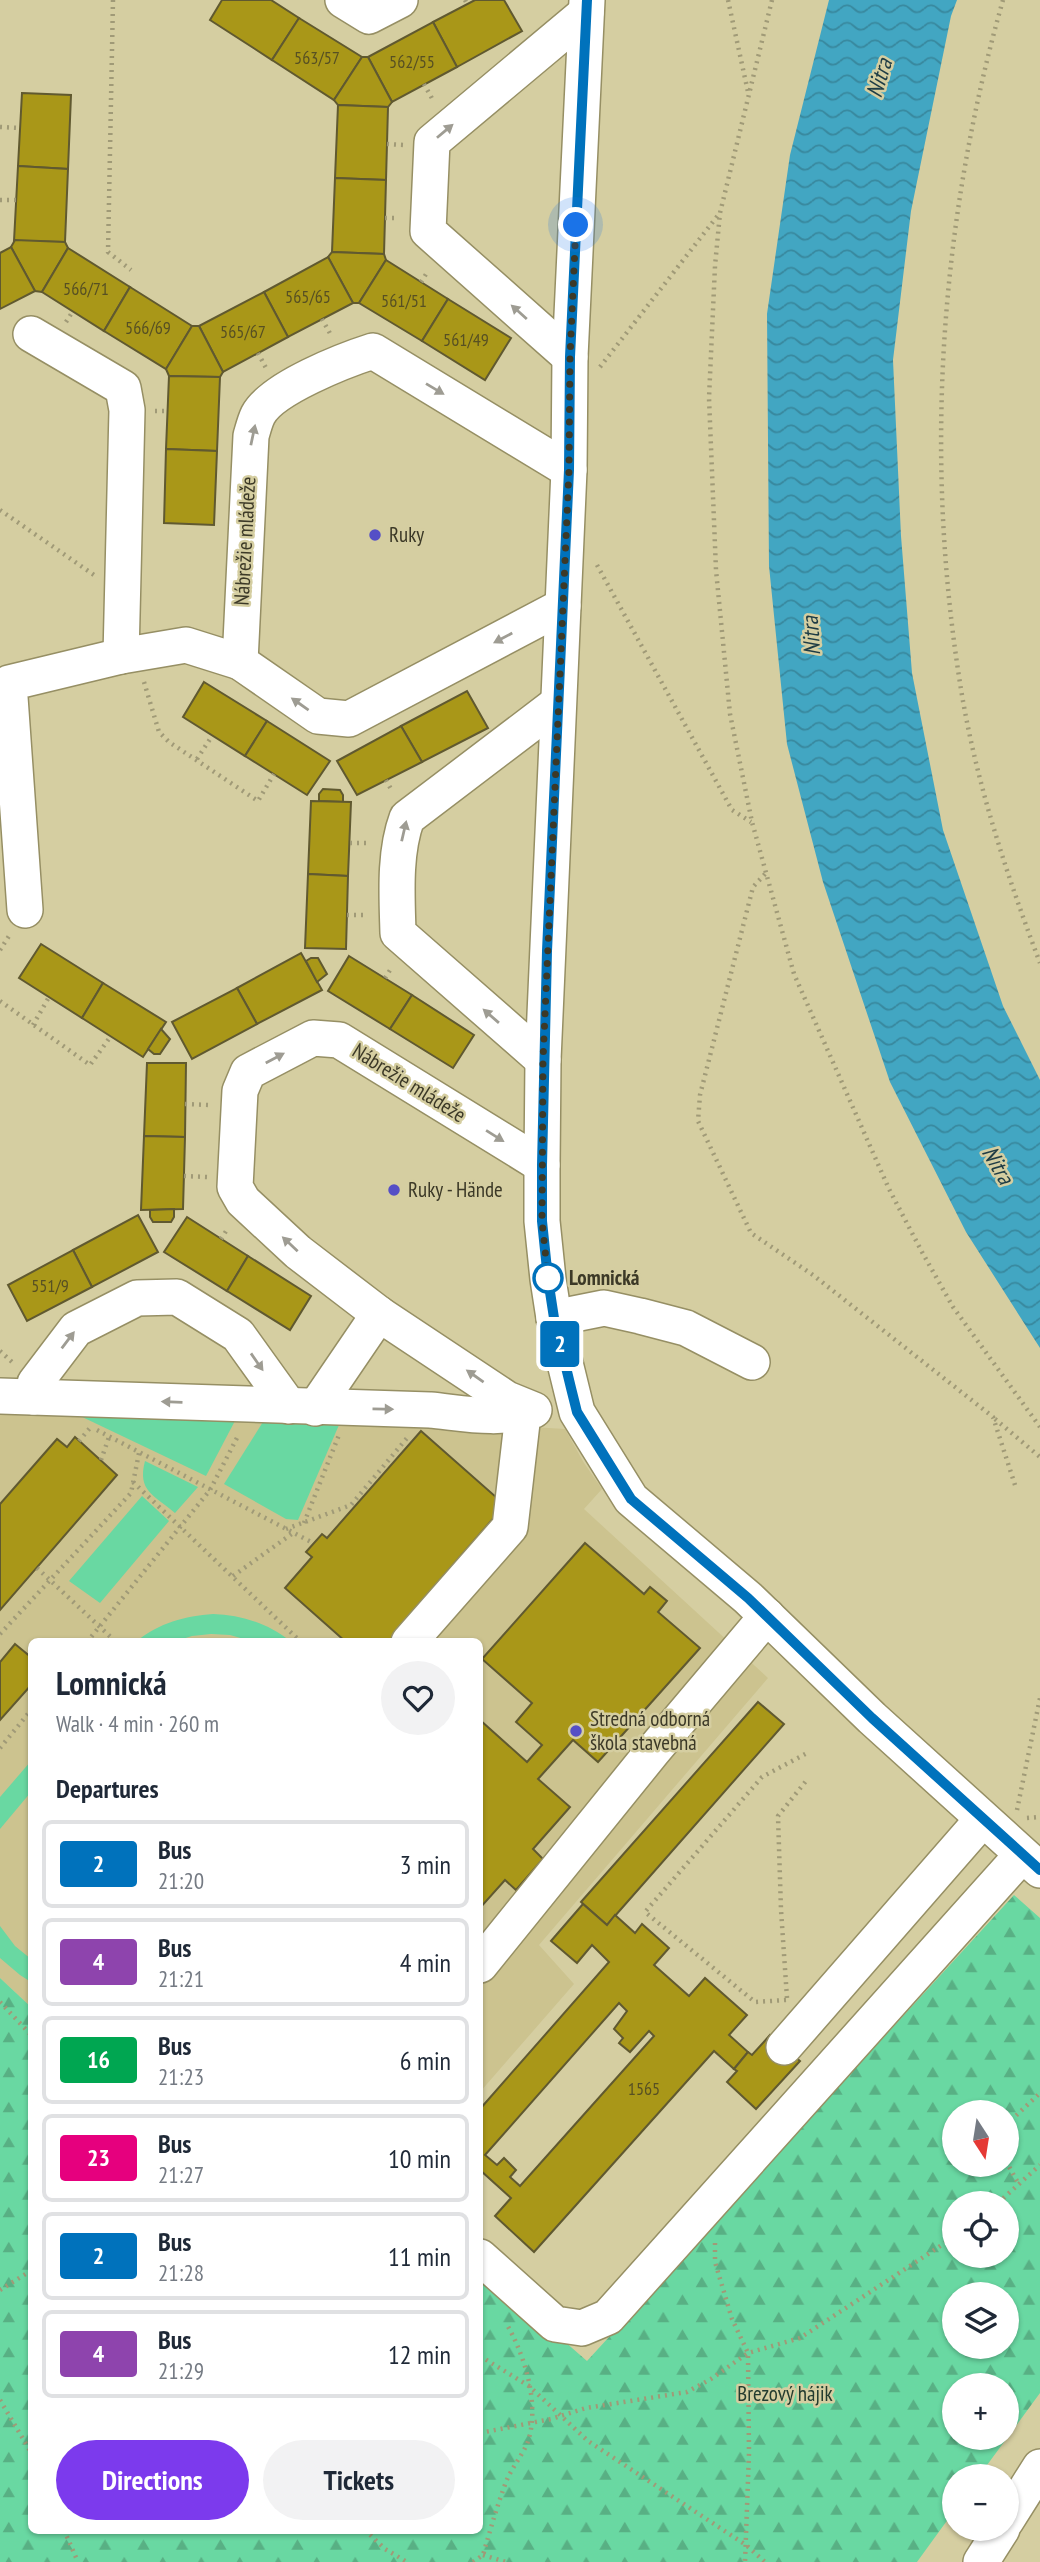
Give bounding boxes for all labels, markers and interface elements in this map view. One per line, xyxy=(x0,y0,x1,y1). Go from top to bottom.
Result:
house number: 563/57 xyxy=(294,46,340,69)
house number: 562/55 xyxy=(389,50,435,73)
water label: Nitra xyxy=(859,53,899,101)
one-way arrow xyxy=(436,124,454,139)
your location xyxy=(558,207,593,242)
house number: 566/71 xyxy=(63,277,109,300)
house number: 565/65 xyxy=(285,285,331,308)
house number: 561/51 xyxy=(381,289,427,312)
one-way arrow xyxy=(510,304,528,320)
house number: 566/69 xyxy=(125,316,171,339)
house number: 565/67 xyxy=(220,320,266,343)
house number: 561/49 xyxy=(443,328,489,351)
one-way arrow xyxy=(426,382,445,395)
one-way arrow xyxy=(247,424,258,446)
street label: Nábrežie mládeže xyxy=(228,476,261,606)
place label: Ruky xyxy=(389,521,424,548)
marker: Ruky xyxy=(367,527,383,543)
water label: Nitra xyxy=(795,614,826,657)
one-way arrow xyxy=(493,632,513,643)
one-way arrow xyxy=(291,697,309,711)
one-way arrow xyxy=(398,819,409,841)
one-way arrow xyxy=(483,1009,500,1024)
street label: Nábrežie mládeže xyxy=(347,1037,471,1128)
one-way arrow xyxy=(265,1052,285,1063)
one-way arrow xyxy=(485,1130,505,1143)
water label: Nitra xyxy=(976,1141,1022,1191)
place label: Ruky - Hände xyxy=(408,1176,503,1203)
marker: Ruky - Hände xyxy=(386,1182,402,1198)
one-way arrow xyxy=(281,1236,299,1252)
marker: Lomnická xyxy=(533,1263,563,1293)
place label: Lomnická xyxy=(569,1264,640,1291)
house number: 551/9 xyxy=(31,1274,69,1297)
line badge: 2 xyxy=(537,1321,583,1367)
text: 2 xyxy=(554,1328,566,1359)
one-way arrow xyxy=(60,1331,74,1349)
one-way arrow xyxy=(250,1353,264,1371)
one-way arrow xyxy=(466,1370,484,1384)
one-way arrow xyxy=(161,1396,183,1407)
one-way arrow xyxy=(372,1404,394,1415)
text: Lomnická xyxy=(56,1661,167,1704)
button: heart xyxy=(381,1661,455,1735)
place label: Stredná odborná škola stavebná xyxy=(590,1705,710,1756)
text: Walk · 4 min · 260 m xyxy=(56,1709,219,1738)
marker: Stredná odborná škola stavebná xyxy=(568,1723,584,1739)
text: Departures xyxy=(56,1772,159,1805)
text: Bus xyxy=(158,1833,191,1866)
text: 2 xyxy=(93,1848,104,1879)
text: 3 min xyxy=(400,1848,451,1881)
text: 21:20 xyxy=(158,1866,204,1895)
text: Bus xyxy=(158,1931,191,1964)
text: 4 xyxy=(93,1946,104,1977)
text: 4 min xyxy=(400,1946,451,1979)
text: 21:21 xyxy=(158,1964,204,1993)
text: Bus xyxy=(158,2029,191,2062)
text: 16 xyxy=(87,2044,110,2075)
text: 6 min xyxy=(400,2044,451,2077)
text: 21:23 xyxy=(158,2062,204,2091)
house number: 1565 xyxy=(628,2077,660,2100)
north arrow xyxy=(942,2100,1018,2177)
map controls xyxy=(942,2100,1019,2541)
text: Bus xyxy=(158,2127,191,2160)
text: 23 xyxy=(87,2142,110,2173)
text: 10 min xyxy=(388,2142,451,2175)
text: 21:27 xyxy=(158,2160,204,2189)
button: locate xyxy=(942,2191,1019,2268)
text: Bus xyxy=(158,2225,191,2258)
text: 2 xyxy=(93,2240,104,2271)
text: 11 min xyxy=(388,2240,451,2273)
text: 21:28 xyxy=(158,2258,204,2287)
button: layers xyxy=(942,2282,1019,2359)
text: Bus xyxy=(158,2323,191,2356)
text: 4 xyxy=(93,2338,104,2369)
text: 12 min xyxy=(388,2338,451,2371)
text: 21:29 xyxy=(158,2356,204,2385)
button: + xyxy=(942,2373,1019,2450)
park label: Brezový hájik xyxy=(737,2380,833,2407)
button: Directions xyxy=(56,2440,249,2520)
button: Tickets xyxy=(263,2440,455,2520)
button: − xyxy=(942,2464,1019,2541)

